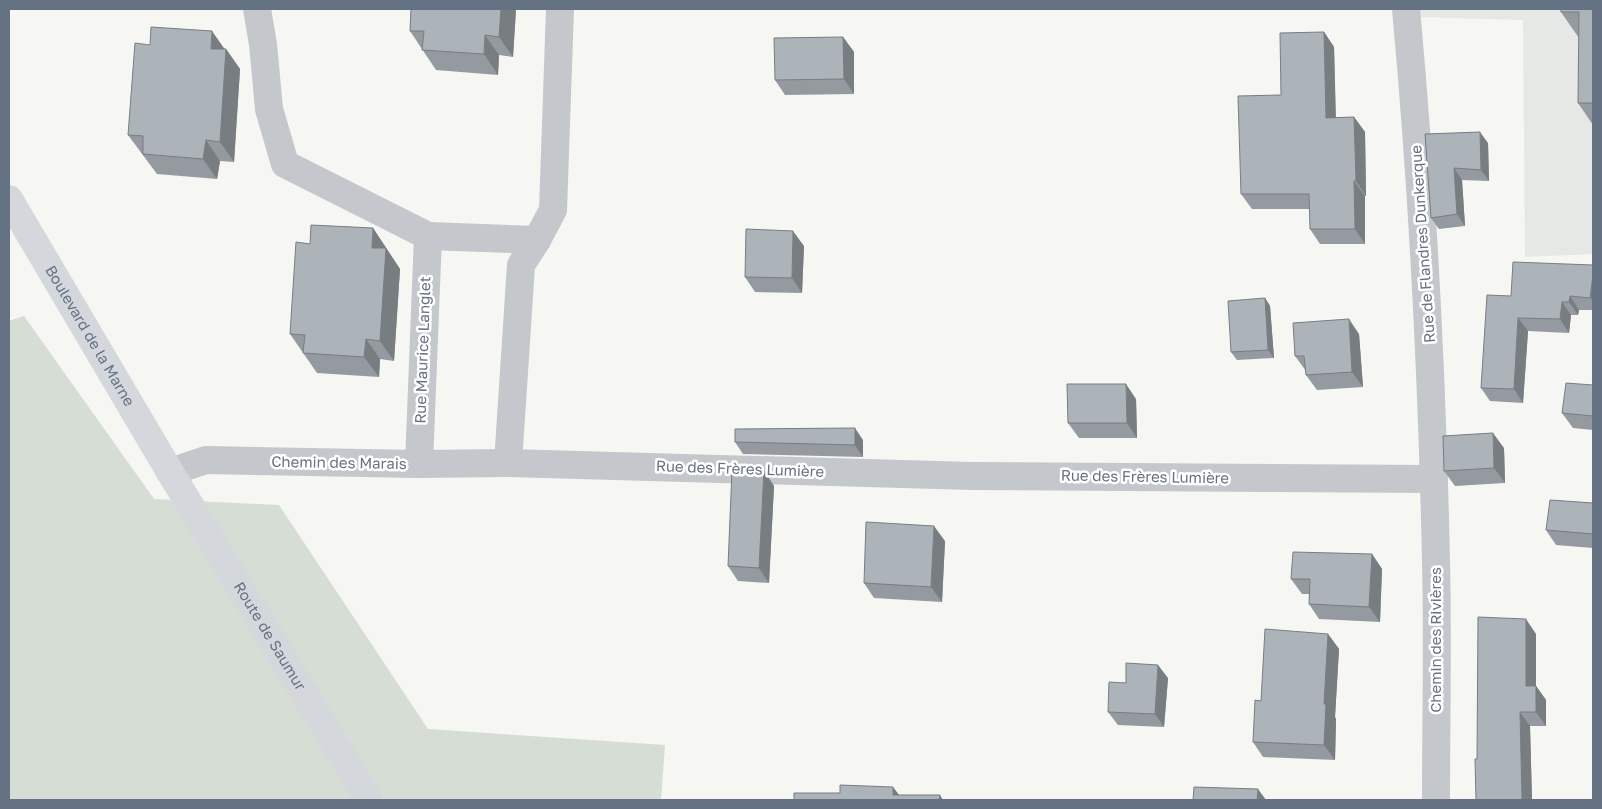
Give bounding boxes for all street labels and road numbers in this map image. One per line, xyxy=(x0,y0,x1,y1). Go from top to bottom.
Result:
street label: Rue de Flandres Dunkerque xyxy=(1406,144,1438,344)
street label: Boulevard de la Marne xyxy=(42,262,139,409)
street label: Rue Maurice Langlet xyxy=(410,276,434,424)
street label: Chemin des Marais xyxy=(271,452,407,472)
street label: Rue des Frères Lumière xyxy=(656,456,825,480)
street label: Rue des Frères Lumière xyxy=(1061,466,1230,486)
street label: Chemin des Rivières xyxy=(1426,567,1444,713)
street label: Route de Saumur xyxy=(231,578,310,693)

